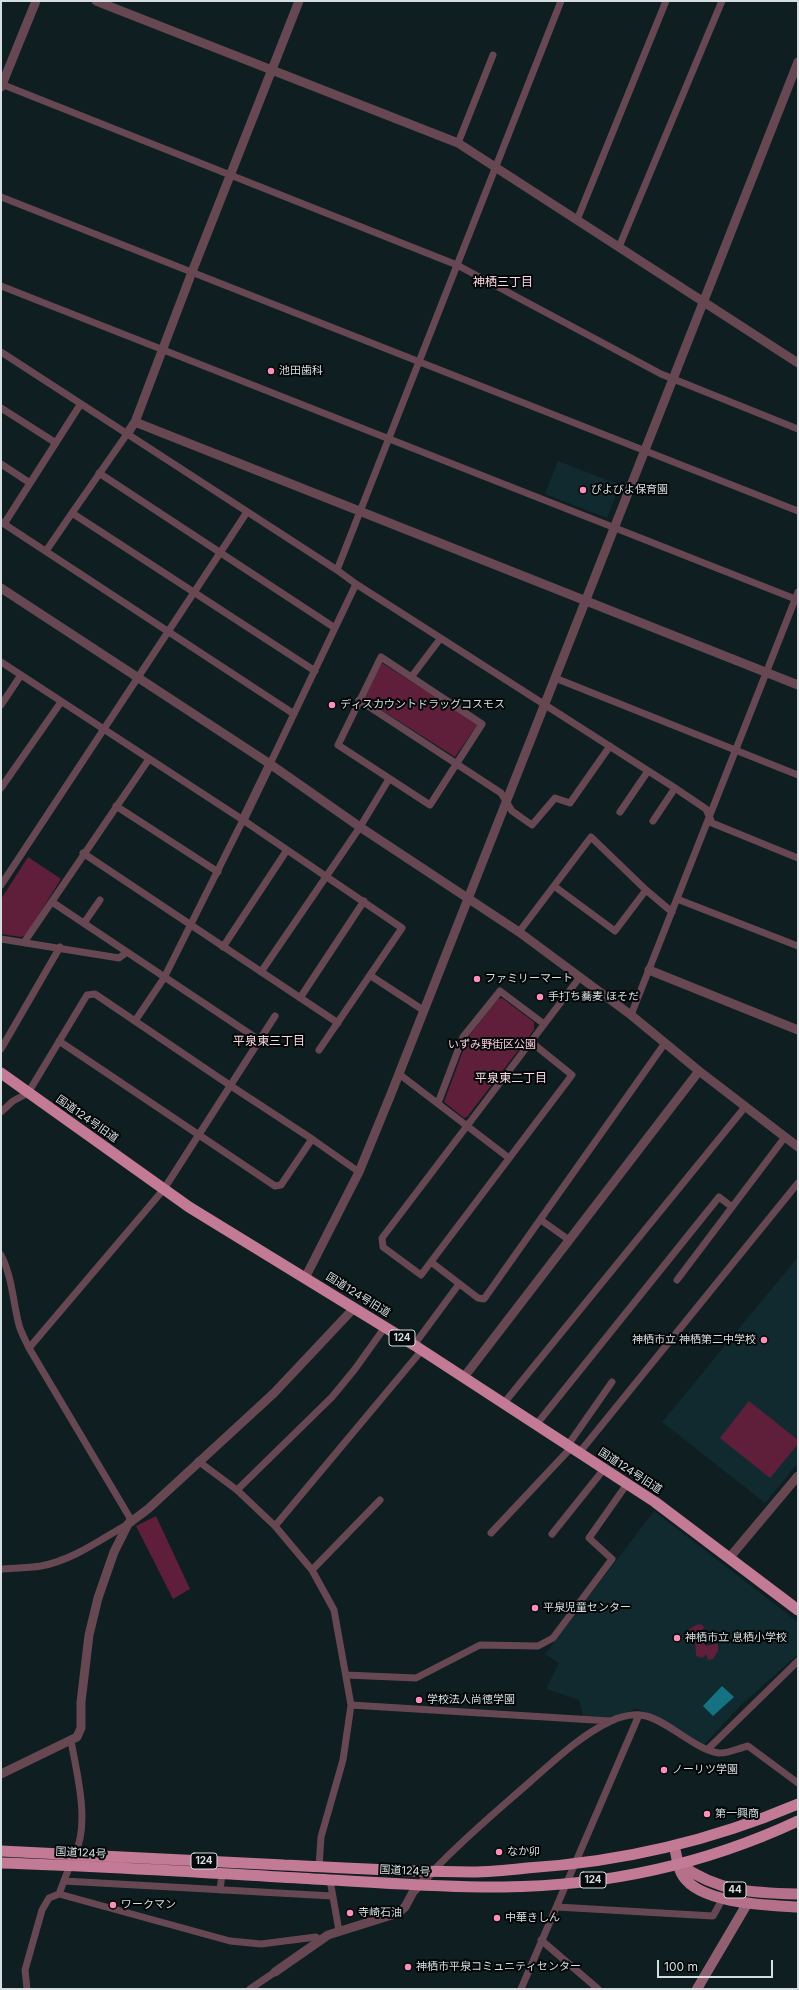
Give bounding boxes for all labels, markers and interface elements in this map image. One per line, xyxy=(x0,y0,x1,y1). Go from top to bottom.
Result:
district label: 神栖三丁目 xyxy=(473,275,533,289)
place label: 池田歯科 xyxy=(279,364,323,378)
marker: 池田歯科 xyxy=(266,366,276,376)
place label: ぴよびよ保育園 xyxy=(591,483,668,497)
marker: ぴよびよ保育園 xyxy=(578,485,588,495)
place label: ディスカウントドラッグコスモス xyxy=(340,698,505,712)
marker: ディスカウントドラッグコスモス xyxy=(327,700,337,710)
place label: ファミリーマート xyxy=(485,972,573,986)
marker: ファミリーマート xyxy=(472,974,482,984)
place label: 手打ち蕎麦 ほそだ xyxy=(548,990,639,1004)
marker: 手打ち蕎麦 ほそだ xyxy=(535,992,545,1002)
district label: 平泉東三丁目 xyxy=(233,1034,305,1048)
park label: いずみ野街区公園 xyxy=(448,1038,536,1052)
district label: 平泉東二丁目 xyxy=(475,1071,547,1085)
street label: 国道124号旧道 xyxy=(53,1093,121,1145)
street label: 国道124号旧道 xyxy=(323,1270,393,1320)
road number: 124 xyxy=(389,1330,415,1346)
place label: 神栖市立 神栖第二中学校 xyxy=(632,1333,756,1347)
marker: 神栖市立 神栖第二中学校 xyxy=(759,1335,769,1345)
street label: 国道124号旧道 xyxy=(596,1446,664,1496)
place label: 平泉児童センター xyxy=(543,1601,631,1615)
marker: 平泉児童センター xyxy=(530,1603,540,1613)
place label: 神栖市立 息栖小学校 xyxy=(685,1631,787,1645)
marker: 神栖市立 息栖小学校 xyxy=(672,1633,682,1643)
place label: 学校法人尚徳学園 xyxy=(427,1693,515,1707)
marker: 学校法人尚徳学園 xyxy=(414,1695,424,1705)
place label: ノーリツ学園 xyxy=(672,1763,738,1777)
marker: ノーリツ学園 xyxy=(659,1765,669,1775)
place label: 第一興商 xyxy=(715,1807,759,1821)
marker: 第一興商 xyxy=(702,1809,712,1819)
street label: 国道124号 xyxy=(55,1845,107,1861)
place label: なか卯 xyxy=(507,1845,540,1859)
marker: なか卯 xyxy=(494,1847,504,1857)
road number: 124 xyxy=(191,1853,217,1869)
street label: 国道124号 xyxy=(379,1863,431,1879)
road number: 124 xyxy=(580,1872,606,1888)
road number: 44 xyxy=(724,1882,746,1898)
place label: ワークマン xyxy=(121,1898,176,1912)
marker: ワークマン xyxy=(108,1900,118,1910)
place label: 寺崎石油 xyxy=(358,1906,402,1920)
marker: 寺崎石油 xyxy=(345,1908,355,1918)
place label: 中華きしん xyxy=(505,1911,560,1925)
marker: 中華きしん xyxy=(492,1913,502,1923)
scale bar xyxy=(659,1952,775,1978)
text: 100 m xyxy=(664,1959,698,1974)
place label: 神栖市平泉コミュニティセンター xyxy=(416,1960,581,1974)
marker: 神栖市平泉コミュニティセンター xyxy=(403,1962,413,1972)

